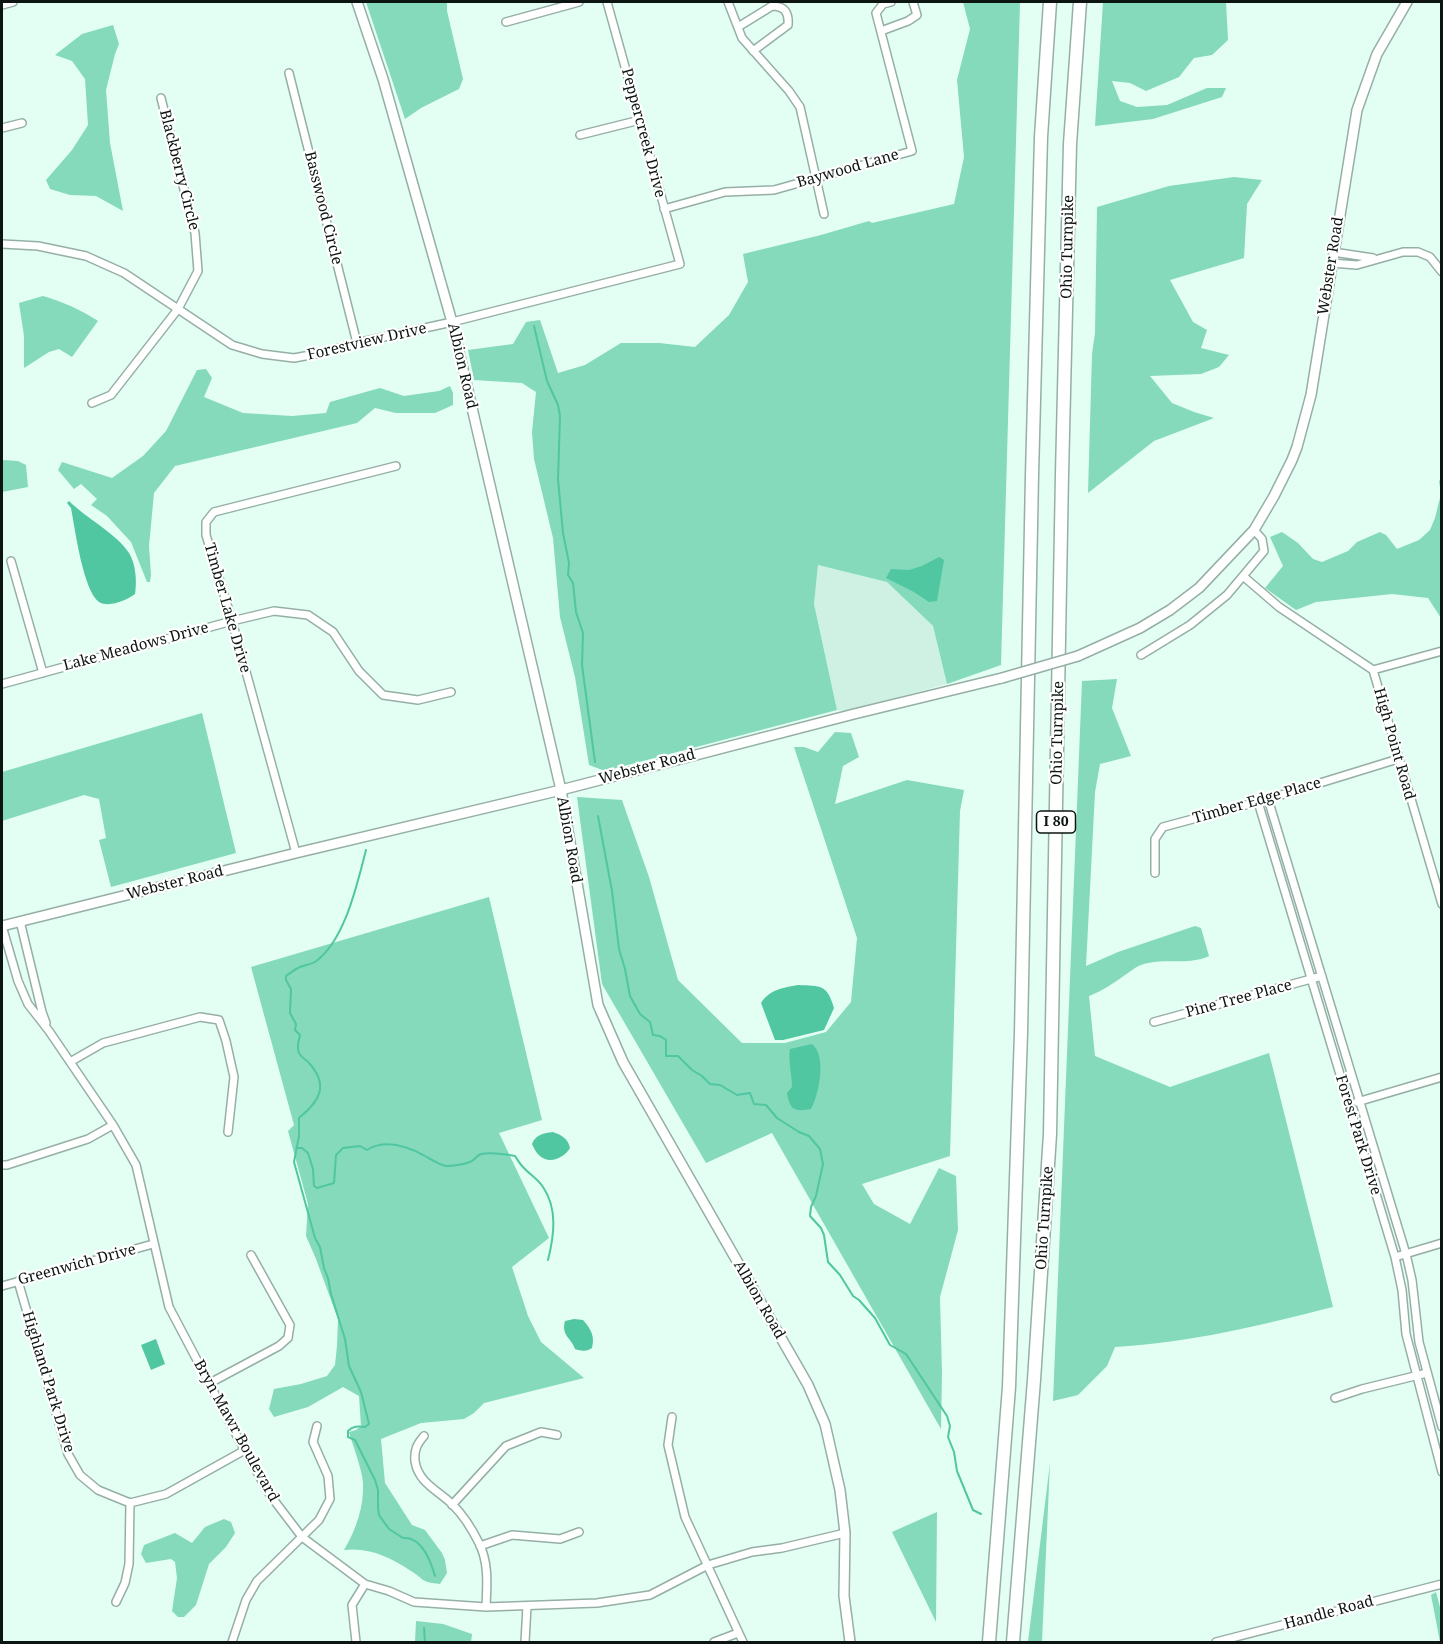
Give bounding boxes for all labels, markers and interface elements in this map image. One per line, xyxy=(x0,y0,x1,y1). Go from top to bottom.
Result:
street label: Peppercreek Drive xyxy=(617,66,669,200)
street label: Blackberry Circle xyxy=(155,108,203,232)
street label: Baywood Lane xyxy=(795,146,901,192)
street label: Basswood Circle xyxy=(300,149,346,267)
street label: Ohio Turnpike xyxy=(1058,195,1078,299)
street label: Webster Road xyxy=(1314,216,1348,316)
street label: Forestview Drive xyxy=(306,320,428,364)
street label: Albion Road xyxy=(443,321,481,411)
street label: Timber Lake Drive xyxy=(200,541,254,675)
street label: Lake Meadows Drive xyxy=(61,619,211,675)
street label: Ohio Turnpike xyxy=(1048,681,1068,785)
street label: High Point Road xyxy=(1369,686,1419,802)
street label: Webster Road xyxy=(597,745,697,789)
street label: Timber Edge Place xyxy=(1191,774,1323,828)
street label: Albion Road xyxy=(553,795,585,885)
road number: I 80 xyxy=(1036,811,1076,833)
street label: Webster Road xyxy=(125,862,225,904)
street label: Pine Tree Place xyxy=(1184,976,1294,1022)
street label: Forest Park Drive xyxy=(1331,1073,1385,1197)
street label: Ohio Turnpike xyxy=(1032,1166,1058,1270)
street label: Greenwich Drive xyxy=(16,1241,138,1289)
street label: Albion Road xyxy=(729,1258,789,1342)
street label: Highland Park Drive xyxy=(18,1309,78,1455)
street label: Bryn Mawr Boulevard xyxy=(189,1357,283,1505)
street label: Handle Road xyxy=(1282,1592,1376,1634)

